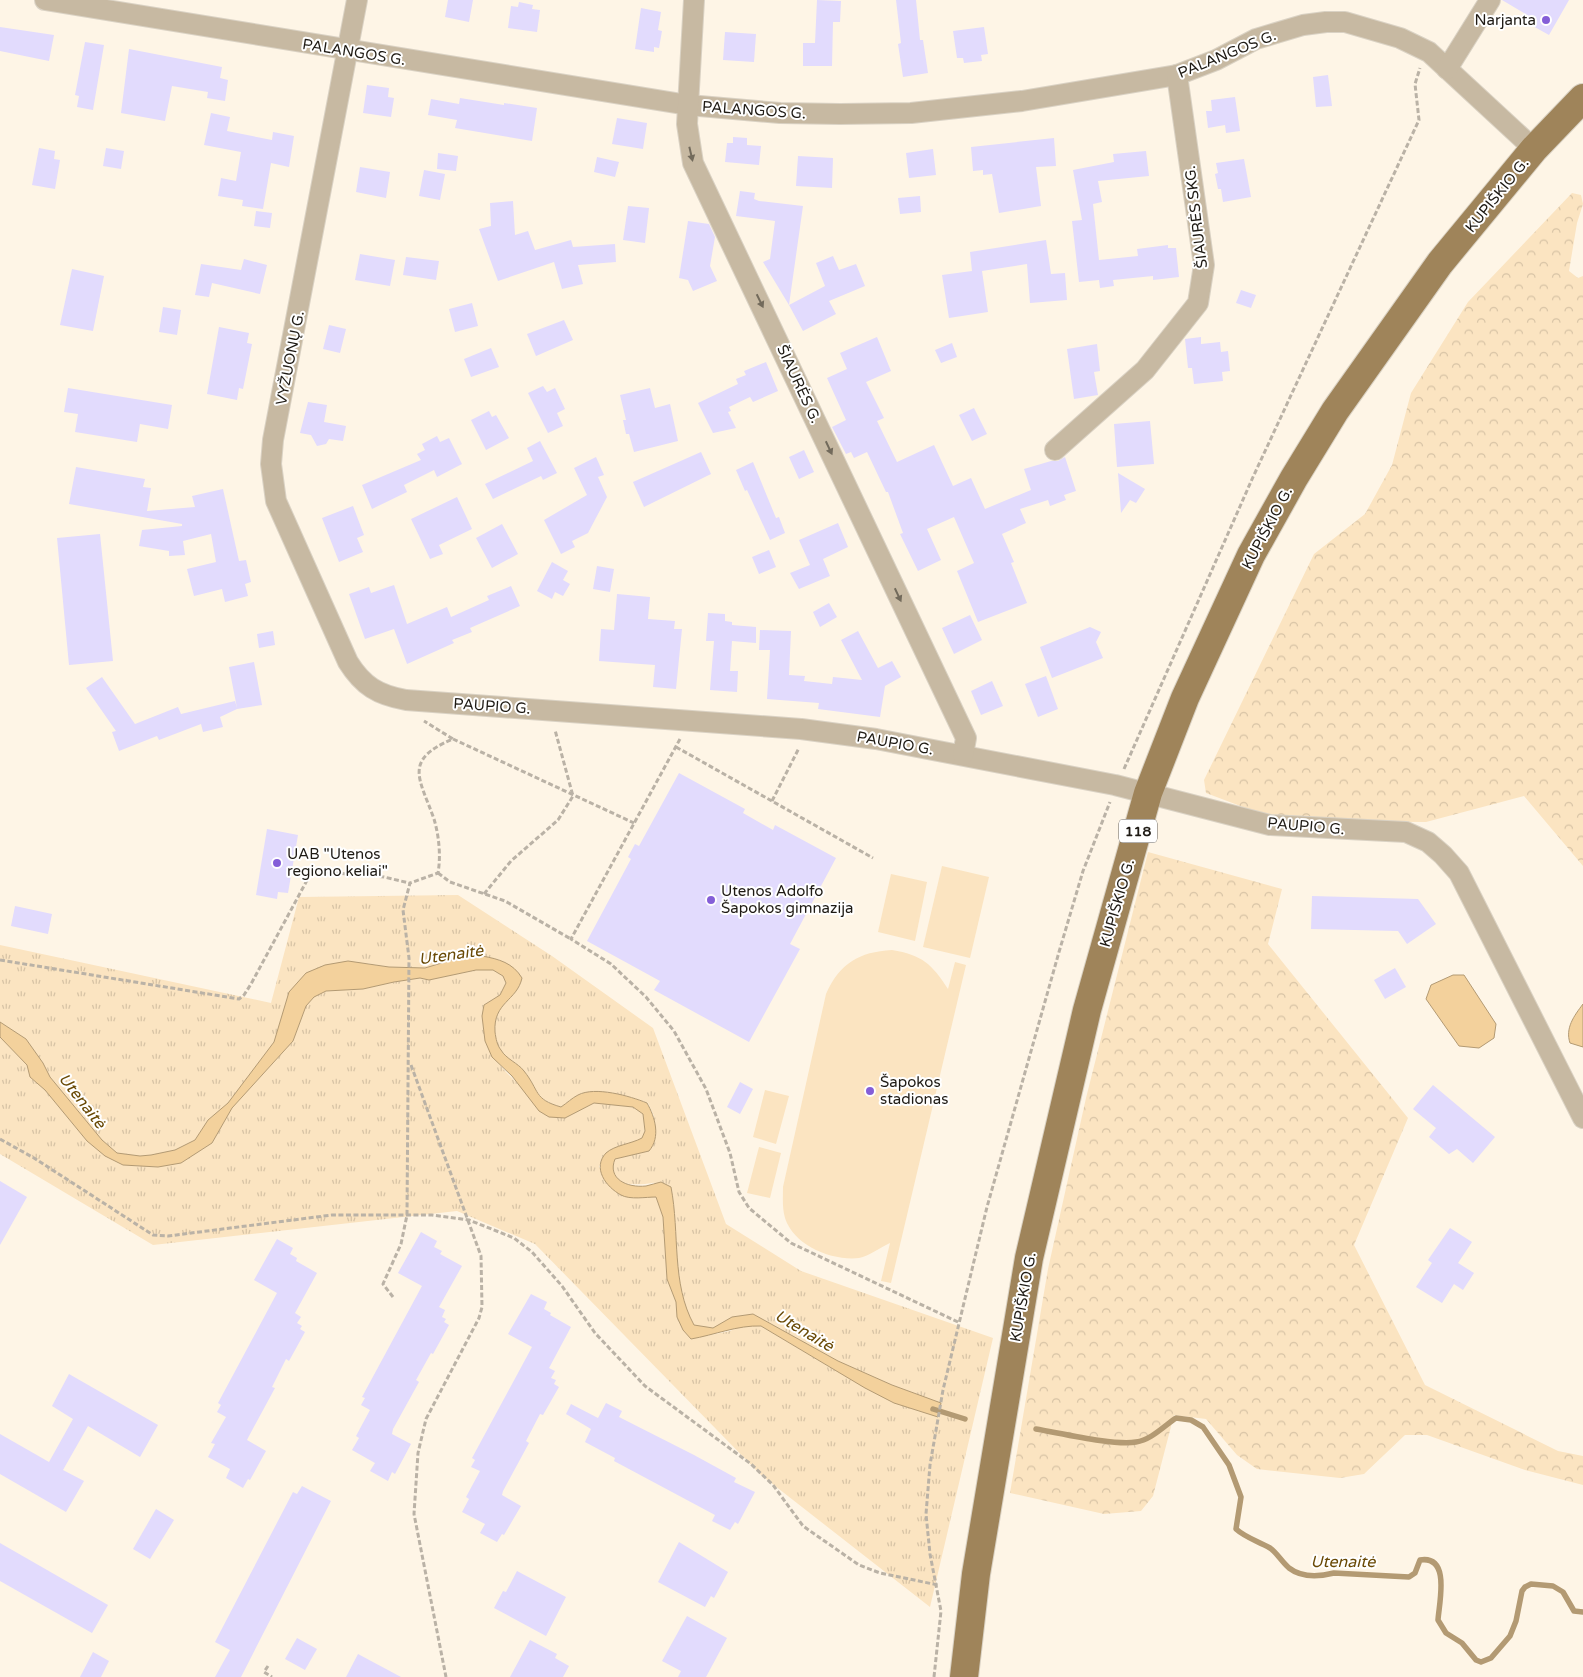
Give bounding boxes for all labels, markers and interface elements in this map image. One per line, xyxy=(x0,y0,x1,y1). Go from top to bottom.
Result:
place label: Narjanta xyxy=(1474,11,1536,29)
marker: Narjanta xyxy=(1540,14,1552,26)
street label: PALANGOS G. xyxy=(1175,26,1279,82)
street label: PALANGOS G. xyxy=(301,35,407,69)
street label: PALANGOS G. xyxy=(701,97,807,123)
one-way arrow xyxy=(687,146,695,161)
street label: KUPIŠKIO G. xyxy=(1461,154,1533,236)
street label: ŠIAURĖS SKG. xyxy=(1181,165,1211,269)
one-way arrow xyxy=(756,294,764,308)
street label: VYŽUONŲ G. xyxy=(272,309,308,407)
street label: ŠIAURĖS G. xyxy=(773,342,825,426)
one-way arrow xyxy=(825,440,834,455)
street label: KUPIŠKIO G. xyxy=(1238,484,1296,572)
one-way arrow xyxy=(894,588,902,602)
street label: PAUPIO G. xyxy=(453,694,531,718)
street label: PAUPIO G. xyxy=(855,727,935,759)
street label: PAUPIO G. xyxy=(1267,814,1345,838)
road number: 118 xyxy=(1119,819,1157,842)
place label: UAB "Utenos regiono keliai" xyxy=(287,845,388,880)
marker: UAB "Utenos regiono keliai" xyxy=(271,857,283,869)
street label: KUPIŠKIO G. xyxy=(1096,857,1138,949)
place label: Utenos Adolfo Šapokos gimnazija xyxy=(721,882,854,917)
marker: Utenos Adolfo Šapokos gimnazija xyxy=(705,894,717,906)
water label: Utenaitė xyxy=(418,940,485,969)
water label: Utenaitė xyxy=(54,1069,110,1133)
place label: Šapokos stadionas xyxy=(880,1073,948,1108)
marker: Šapokos stadionas xyxy=(864,1085,876,1097)
street label: KUPIŠKIO G. xyxy=(1006,1251,1040,1343)
water label: Utenaitė xyxy=(771,1306,838,1357)
water label: Utenaitė xyxy=(1311,1552,1376,1572)

